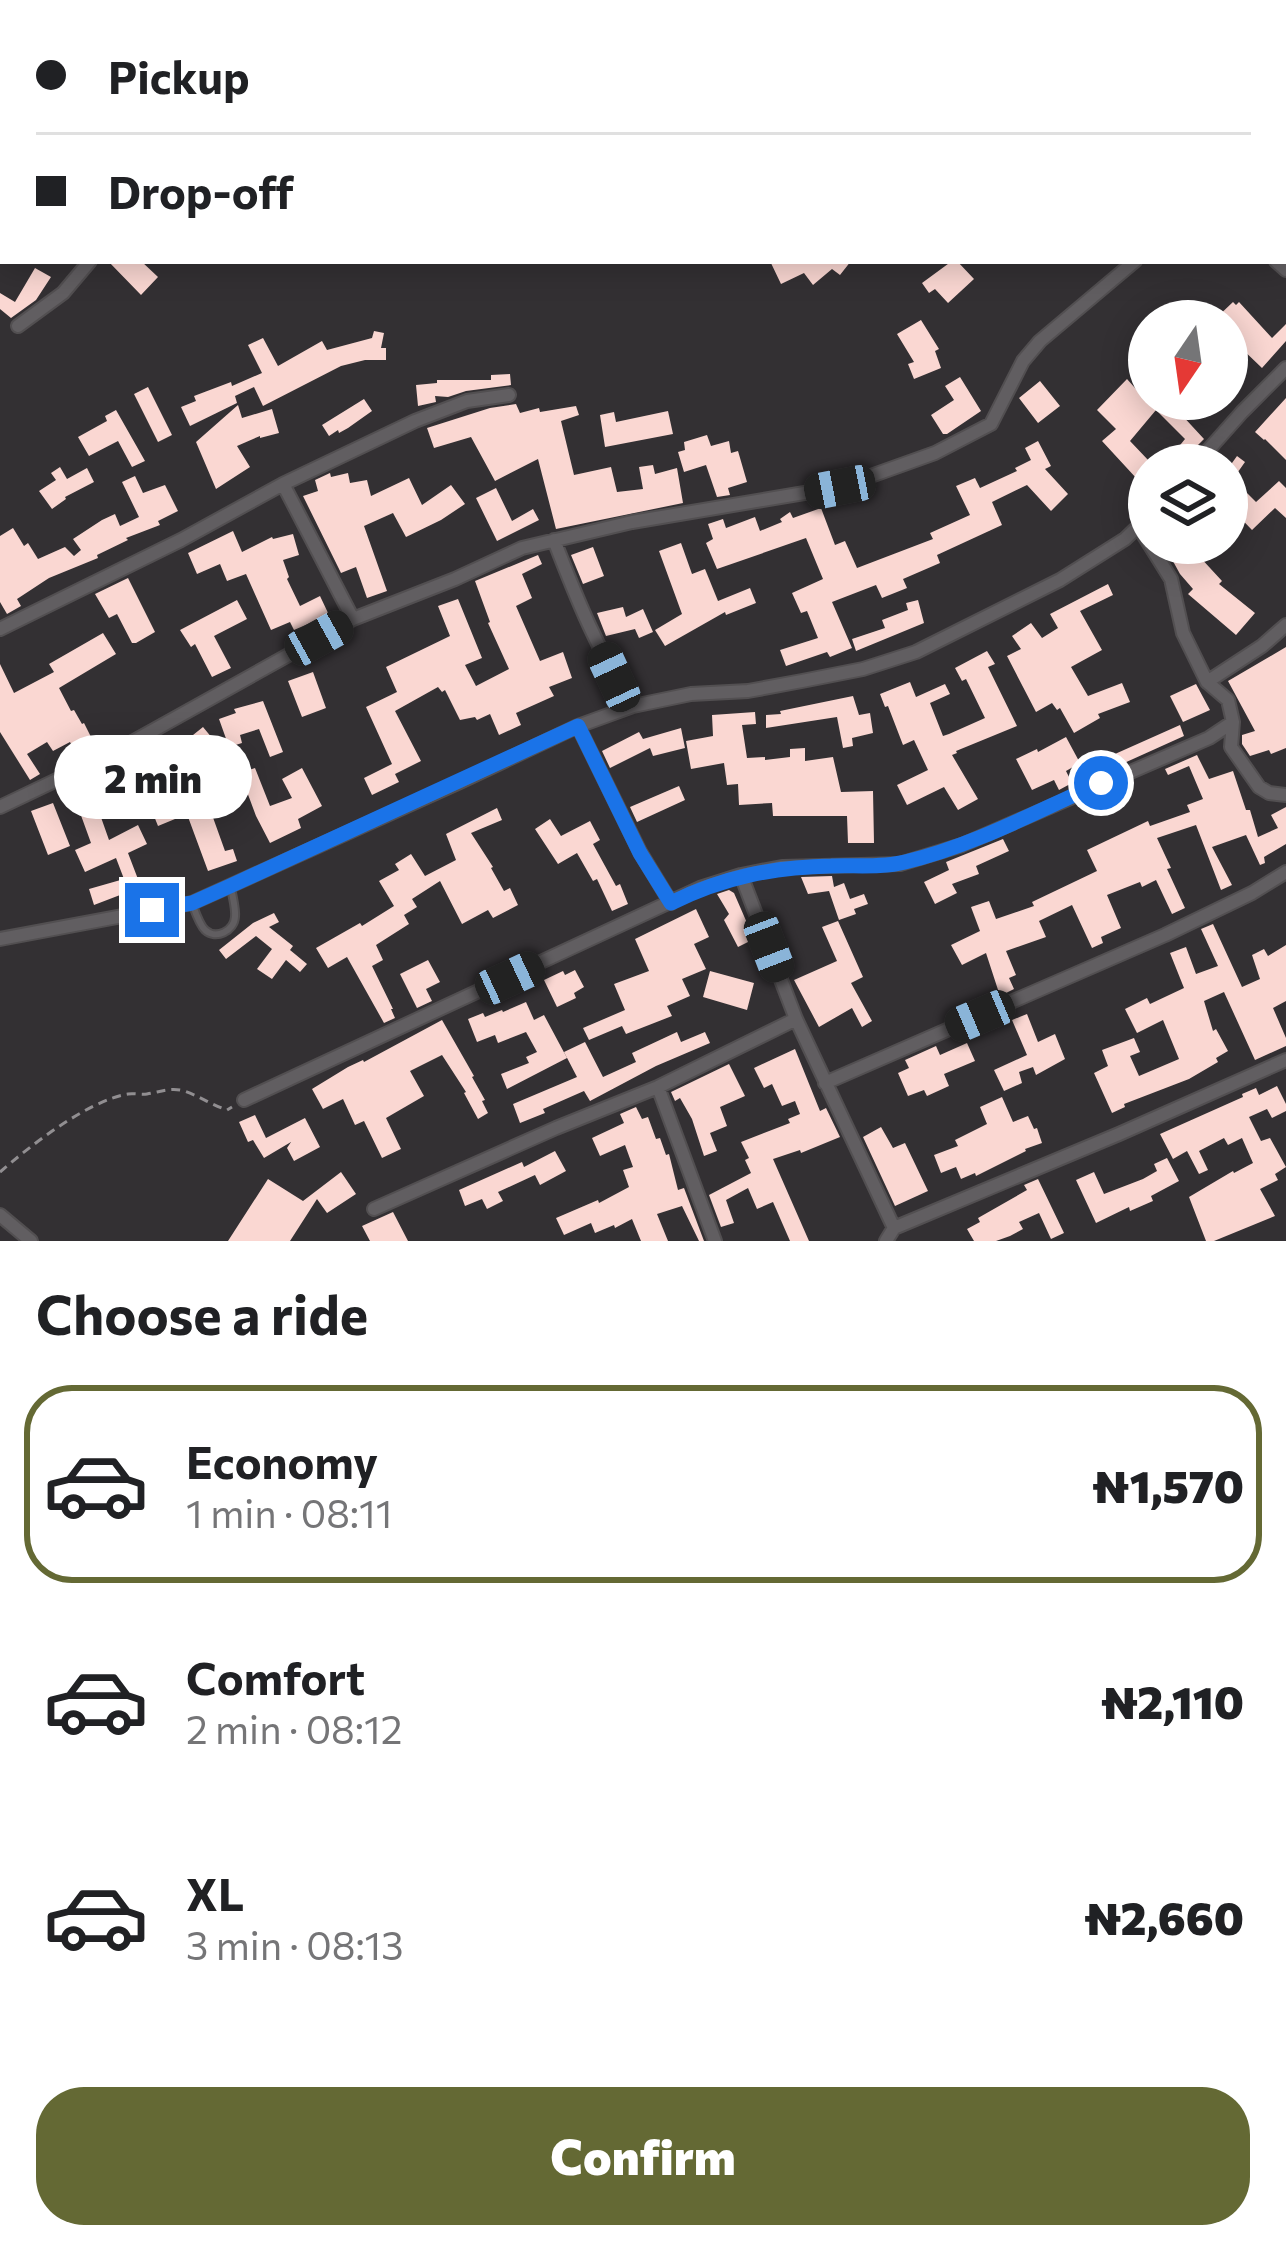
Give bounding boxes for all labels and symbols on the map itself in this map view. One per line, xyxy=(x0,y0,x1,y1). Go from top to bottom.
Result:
north arrow xyxy=(1128,300,1248,420)
car xyxy=(801,462,879,512)
car xyxy=(279,605,359,671)
car xyxy=(582,637,646,717)
callout: 2 min xyxy=(53,736,251,820)
route start xyxy=(1074,756,1128,810)
route end xyxy=(125,883,179,937)
car xyxy=(739,907,799,987)
car xyxy=(470,946,550,1010)
car xyxy=(940,985,1020,1047)

